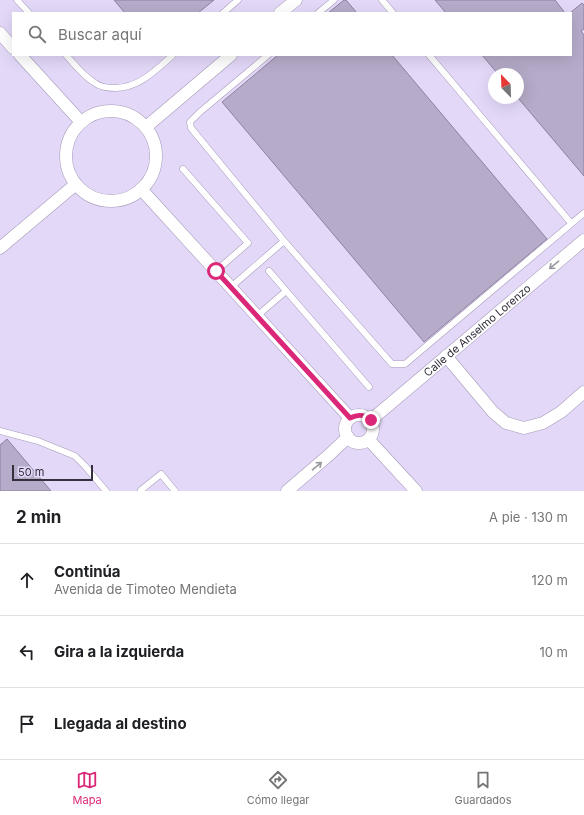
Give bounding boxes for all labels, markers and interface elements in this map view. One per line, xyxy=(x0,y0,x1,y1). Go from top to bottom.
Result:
search box xyxy=(12,12,572,56)
icon: search xyxy=(26,23,48,45)
text: Buscar aquí xyxy=(58,25,142,44)
north arrow xyxy=(488,68,524,104)
one-way arrow xyxy=(549,260,560,269)
route start xyxy=(207,262,225,280)
street label: Calle de Anselmo Lorenzo xyxy=(421,281,534,380)
route end xyxy=(362,411,380,429)
one-way arrow xyxy=(311,461,322,470)
scale bar xyxy=(12,463,93,482)
text: 50 m xyxy=(18,465,44,479)
text: 2 min xyxy=(16,507,61,527)
text: A pie · 130 m xyxy=(489,509,568,525)
text: Continúa xyxy=(54,562,121,581)
icon: ahead xyxy=(16,569,38,591)
text: 120 m xyxy=(532,572,568,588)
text: Avenida de Timoteo Mendieta xyxy=(54,581,237,597)
icon: left xyxy=(16,641,38,663)
text: Gira a la izquierda xyxy=(54,642,184,661)
text: 10 m xyxy=(539,644,568,660)
icon: arrive xyxy=(16,713,38,735)
text: Llegada al destino xyxy=(54,714,187,733)
tab: Mapa xyxy=(73,769,102,807)
tab: Cómo llegar xyxy=(247,769,310,807)
tab: Guardados xyxy=(455,769,511,807)

